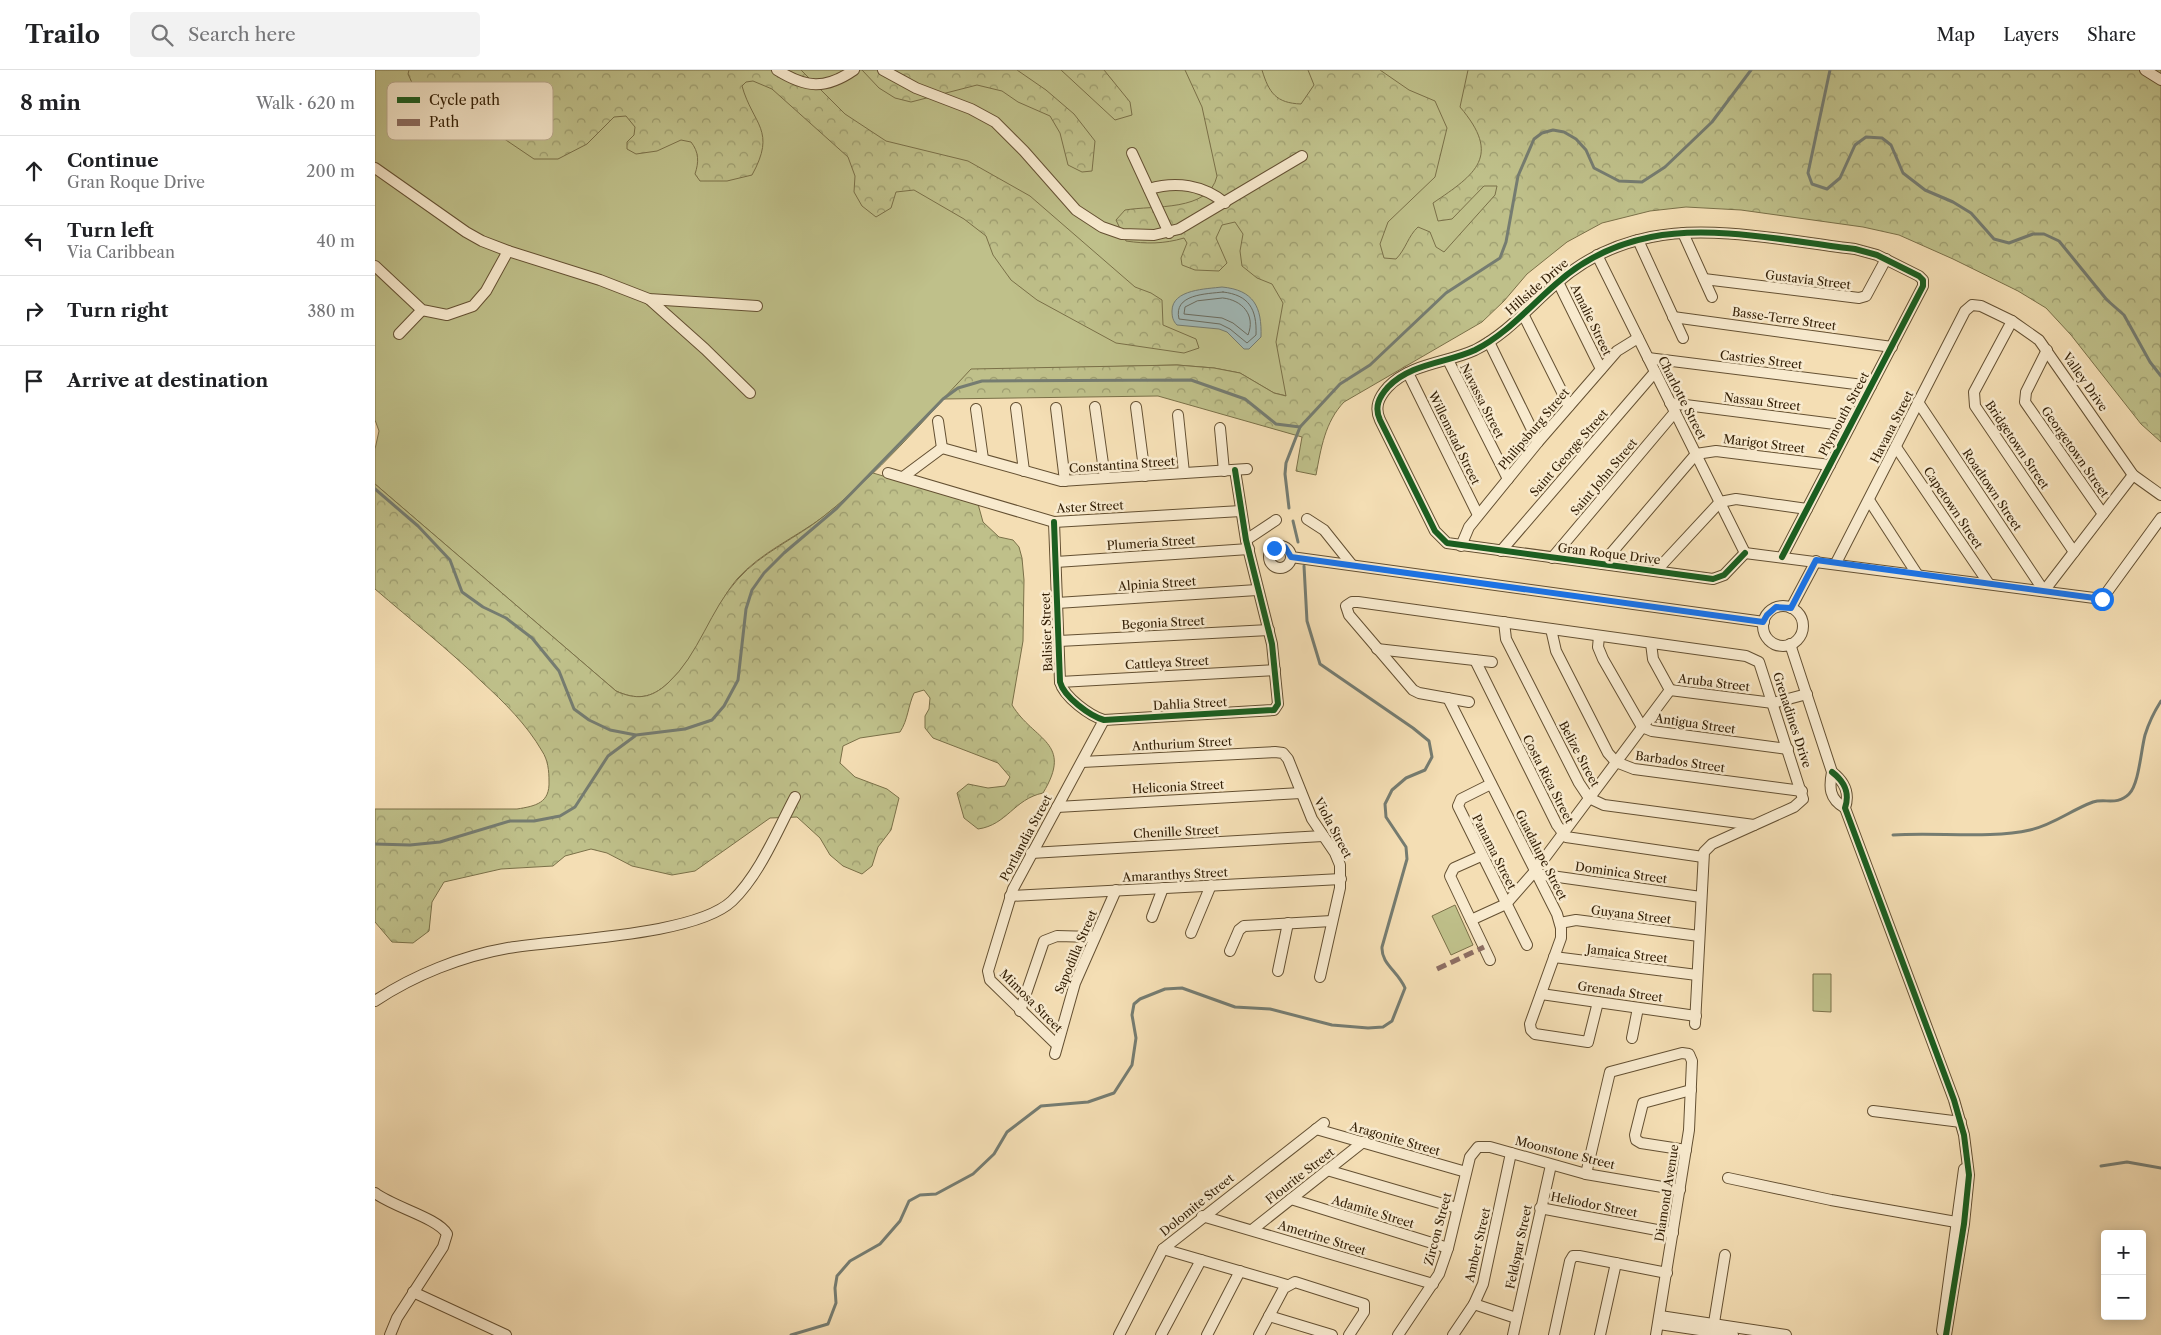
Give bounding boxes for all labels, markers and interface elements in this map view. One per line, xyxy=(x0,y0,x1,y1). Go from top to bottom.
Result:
search box xyxy=(130,12,480,57)
text: Trailo xyxy=(25,20,100,49)
icon: search xyxy=(148,21,176,49)
text: Search here xyxy=(188,23,296,46)
text: Map xyxy=(1937,24,1975,46)
text: Layers xyxy=(2003,24,2059,46)
text: Share xyxy=(2087,24,2136,46)
legend xyxy=(387,82,553,140)
text: 8 min xyxy=(20,90,81,115)
text: Cycle path xyxy=(429,91,500,109)
text: Walk · 620 m xyxy=(256,93,355,113)
text: Path xyxy=(429,113,459,131)
text: Continue xyxy=(67,149,159,172)
icon: ahead xyxy=(20,157,48,185)
text: 200 m xyxy=(306,161,355,181)
text: Gran Roque Drive xyxy=(67,172,205,192)
text: Turn left xyxy=(67,219,154,242)
icon: left xyxy=(20,227,48,255)
text: 40 m xyxy=(316,231,355,251)
text: Via Caribbean xyxy=(67,242,175,262)
street label: Hillside Drive xyxy=(1502,255,1571,318)
street label: Gustavia Street xyxy=(1764,267,1852,292)
street label: Amalie Street xyxy=(1567,281,1616,359)
icon: right xyxy=(20,297,48,325)
text: Turn right xyxy=(67,299,168,322)
text: 380 m xyxy=(307,301,355,321)
street label: Basse-Terre Street xyxy=(1731,304,1838,333)
street label: Castries Street xyxy=(1719,347,1804,372)
street label: Valley Drive xyxy=(2059,349,2111,414)
street label: Charlotte Street xyxy=(1655,354,1710,443)
street label: Navassa Street xyxy=(1457,361,1508,441)
icon: arrive xyxy=(20,367,48,395)
text: Arrive at destination xyxy=(67,369,268,392)
street label: Plymouth Street xyxy=(1815,369,1872,458)
street label: Philipsburg Street xyxy=(1495,384,1573,473)
street label: Havana Street xyxy=(1867,387,1917,466)
street label: Willemstad Street xyxy=(1425,388,1484,488)
street label: Nassau Street xyxy=(1723,389,1802,414)
street label: Bridgetown Street xyxy=(1982,398,2053,492)
street label: Georgetown Street xyxy=(2038,403,2113,501)
street label: Saint George Street xyxy=(1527,405,1611,499)
street label: Marigot Street xyxy=(1722,431,1806,456)
street label: Saint John Street xyxy=(1567,435,1641,518)
street label: Roadtown Street xyxy=(1959,446,2026,534)
street label: Constantina Street xyxy=(1068,453,1176,476)
street label: Capetown Street xyxy=(1920,464,1987,552)
street label: Aster Street xyxy=(1055,497,1125,516)
street label: Plumeria Street xyxy=(1106,532,1197,553)
route end xyxy=(1263,537,1286,560)
street label: Gran Roque Drive xyxy=(1557,540,1662,567)
street label: Alpinia Street xyxy=(1117,573,1197,594)
route start xyxy=(2091,588,2114,611)
street label: Balisier Street xyxy=(1038,591,1055,672)
street label: Begonia Street xyxy=(1121,613,1206,632)
street label: Cattleya Street xyxy=(1125,653,1210,672)
street label: Grenadines Drive xyxy=(1770,670,1815,770)
street label: Aruba Street xyxy=(1676,671,1751,694)
street label: Dahlia Street xyxy=(1153,694,1228,713)
street label: Antigua Street xyxy=(1653,710,1737,737)
street label: Belize Street xyxy=(1556,718,1603,790)
street label: Costa Rica Street xyxy=(1520,732,1578,826)
street label: Anthurium Street xyxy=(1131,733,1233,754)
street label: Barbados Street xyxy=(1634,748,1727,775)
street label: Heliconia Street xyxy=(1132,777,1225,796)
street label: Portlandia Street xyxy=(996,791,1055,884)
street label: Viola Street xyxy=(1311,794,1356,861)
street label: Guadalupe Street xyxy=(1512,807,1571,903)
street label: Panama Street xyxy=(1469,812,1520,893)
street label: Chenille Street xyxy=(1133,822,1220,841)
street label: Dominica Street xyxy=(1574,859,1669,886)
street label: Amaranthys Street xyxy=(1121,864,1229,885)
street label: Guyana Street xyxy=(1590,902,1673,927)
street label: Sapodilla Street xyxy=(1051,907,1100,996)
street label: Jamaica Street xyxy=(1584,941,1669,966)
street label: Mimosa Street xyxy=(997,966,1067,1036)
street label: Grenada Street xyxy=(1577,978,1664,1005)
street label: Aragonite Street xyxy=(1347,1118,1443,1159)
street label: Moonstone Street xyxy=(1514,1133,1617,1172)
street label: Diamond Avenue xyxy=(1651,1143,1682,1243)
street label: Flourite Street xyxy=(1262,1144,1338,1207)
street label: Dolomite Street xyxy=(1157,1170,1237,1239)
street label: Heliodor Street xyxy=(1549,1189,1639,1220)
street label: Zircon Street xyxy=(1421,1190,1455,1267)
street label: Adamite Street xyxy=(1329,1192,1417,1231)
street label: Feldspar Street xyxy=(1502,1203,1535,1290)
street label: Amber Street xyxy=(1461,1205,1494,1285)
street label: Ametrine Street xyxy=(1275,1217,1369,1258)
map controls xyxy=(2101,1230,2146,1320)
button: + xyxy=(2101,1230,2146,1275)
button: − xyxy=(2101,1275,2146,1320)

